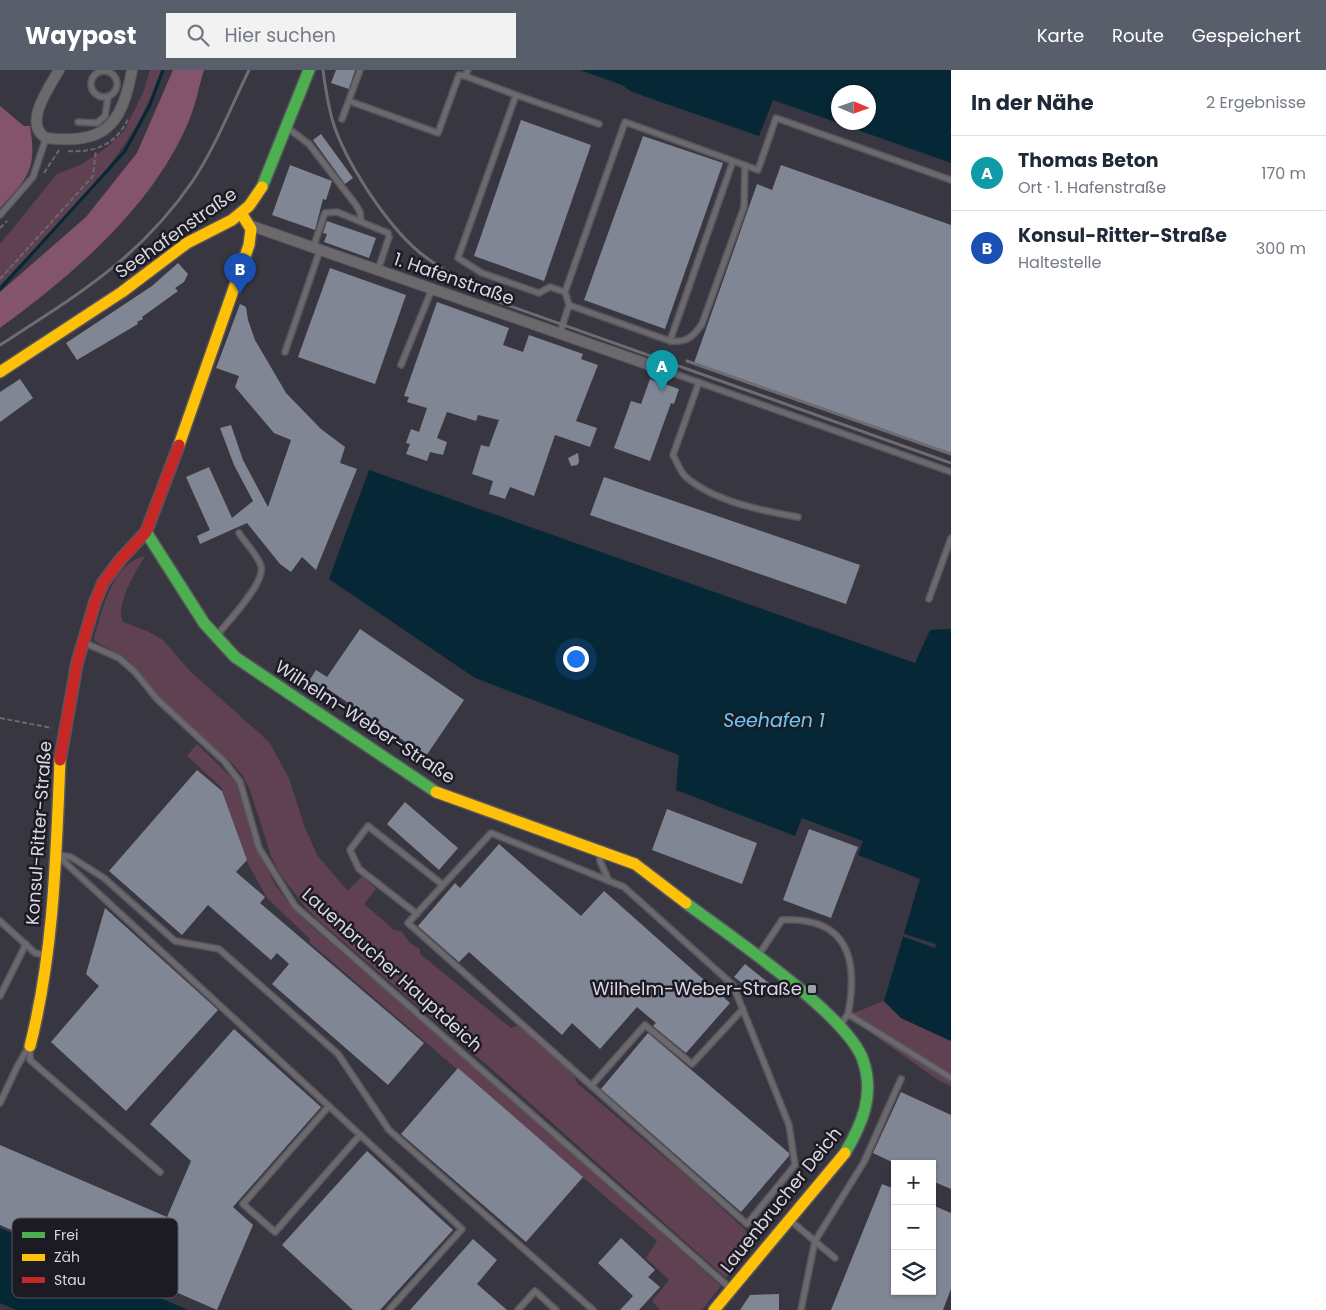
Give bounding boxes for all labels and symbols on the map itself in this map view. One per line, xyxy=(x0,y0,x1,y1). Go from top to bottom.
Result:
north arrow xyxy=(831,85,876,130)
street label: Seehafenstraße xyxy=(110,181,242,284)
street label: 1. Hafenstraße xyxy=(391,246,518,311)
pin: B xyxy=(224,253,256,294)
pin: A xyxy=(646,350,678,391)
your location xyxy=(563,646,589,672)
street label: Wilhelm-Weber-Straße xyxy=(270,654,460,789)
water label: Seehafen 1 xyxy=(723,707,825,734)
street label: Konsul-Ritter-Straße xyxy=(20,740,57,926)
street label: Lauenbrucher Hauptdeich xyxy=(297,882,488,1057)
place label: Wilhelm-Weber-Straße xyxy=(592,976,802,1001)
marker: Wilhelm-Weber-Straße xyxy=(806,983,818,995)
street label: Lauenbrucher Deich xyxy=(714,1122,847,1278)
legend xyxy=(12,1218,178,1298)
text: Frei xyxy=(54,1225,78,1245)
text: Zäh xyxy=(54,1247,80,1267)
text: Stau xyxy=(54,1270,86,1290)

